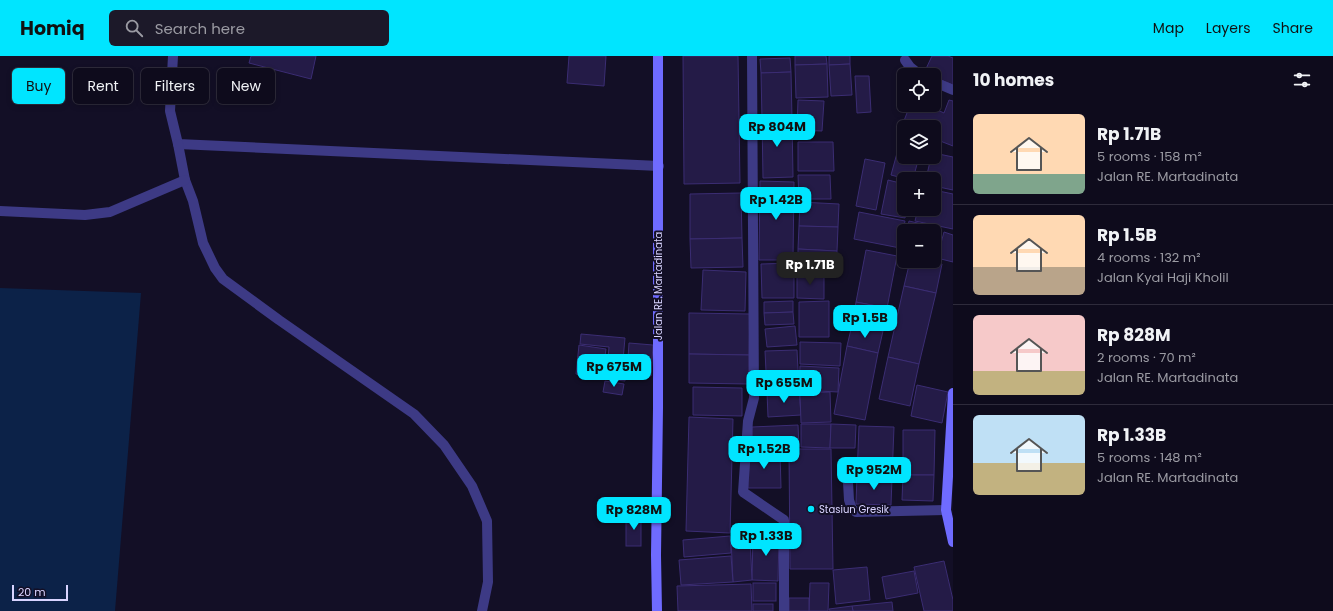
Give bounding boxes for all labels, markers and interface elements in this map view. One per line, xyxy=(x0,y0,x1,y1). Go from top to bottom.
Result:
search box xyxy=(109,10,389,46)
text: Homiq xyxy=(20,15,85,42)
icon: search xyxy=(123,17,145,39)
text: Search here xyxy=(155,18,245,39)
text: Map xyxy=(1153,18,1184,38)
text: Layers xyxy=(1206,18,1250,38)
text: Share xyxy=(1272,18,1313,38)
chip: Buy xyxy=(12,68,65,104)
chip: Rent xyxy=(73,68,133,104)
chip: Filters xyxy=(141,68,209,104)
chip: New xyxy=(217,68,275,104)
map controls xyxy=(897,68,941,268)
button: locate xyxy=(897,68,941,112)
text: 10 homes xyxy=(973,68,1054,92)
icon: filters xyxy=(1291,69,1313,91)
pin: Rp 804M xyxy=(740,114,814,148)
text: Rp 804M xyxy=(748,117,806,136)
button: layers xyxy=(897,120,941,164)
text: Rp 1.71B xyxy=(1097,122,1161,146)
icon: home xyxy=(1005,130,1053,178)
text: 5 rooms · 158 m² xyxy=(1097,147,1202,166)
text: Jalan RE. Martadinata xyxy=(1097,167,1238,186)
button: + xyxy=(897,172,941,216)
pin: Rp 1.42B xyxy=(735,187,817,221)
text: Rp 1.42B xyxy=(749,190,803,209)
text: Rp 1.5B xyxy=(1097,223,1157,247)
button: − xyxy=(897,224,941,268)
icon: home xyxy=(1005,231,1053,279)
street label: Jalan RE. Martadinata xyxy=(651,232,666,340)
text: 4 rooms · 132 m² xyxy=(1097,248,1200,267)
pin: Rp 1.71B xyxy=(769,252,851,286)
text: Rp 1.71B xyxy=(785,255,835,274)
text: Jalan Kyai Haji Kholil xyxy=(1097,268,1229,287)
pin: Rp 1.5B xyxy=(828,305,902,339)
text: Rp 1.5B xyxy=(842,308,888,327)
text: Rp 828M xyxy=(1097,323,1171,347)
icon: home xyxy=(1005,331,1053,379)
text: 2 rooms · 70 m² xyxy=(1097,348,1196,367)
pin: Rp 675M xyxy=(577,354,651,388)
text: Rp 675M xyxy=(586,357,642,376)
text: Jalan RE. Martadinata xyxy=(1097,368,1238,387)
pin: Rp 655M xyxy=(747,370,821,404)
text: Rp 655M xyxy=(755,373,813,392)
text: Rp 1.33B xyxy=(1097,423,1166,447)
icon: home xyxy=(1005,431,1053,479)
pin: Rp 1.52B xyxy=(723,436,805,470)
text: Rp 1.52B xyxy=(737,439,791,458)
text: 5 rooms · 148 m² xyxy=(1097,448,1202,467)
pin: Rp 952M xyxy=(837,457,911,491)
text: Rp 952M xyxy=(846,460,902,479)
text: Jalan RE. Martadinata xyxy=(1097,468,1238,487)
pin: Rp 828M xyxy=(597,497,671,531)
text: Rp 828M xyxy=(606,500,662,519)
place label: Stasiun Gresik xyxy=(819,502,890,517)
marker: Stasiun Gresik xyxy=(806,504,816,514)
pin: Rp 1.33B xyxy=(725,523,807,557)
text: Rp 1.33B xyxy=(740,526,792,545)
scale bar xyxy=(12,583,68,602)
text: 20 m xyxy=(18,584,46,600)

